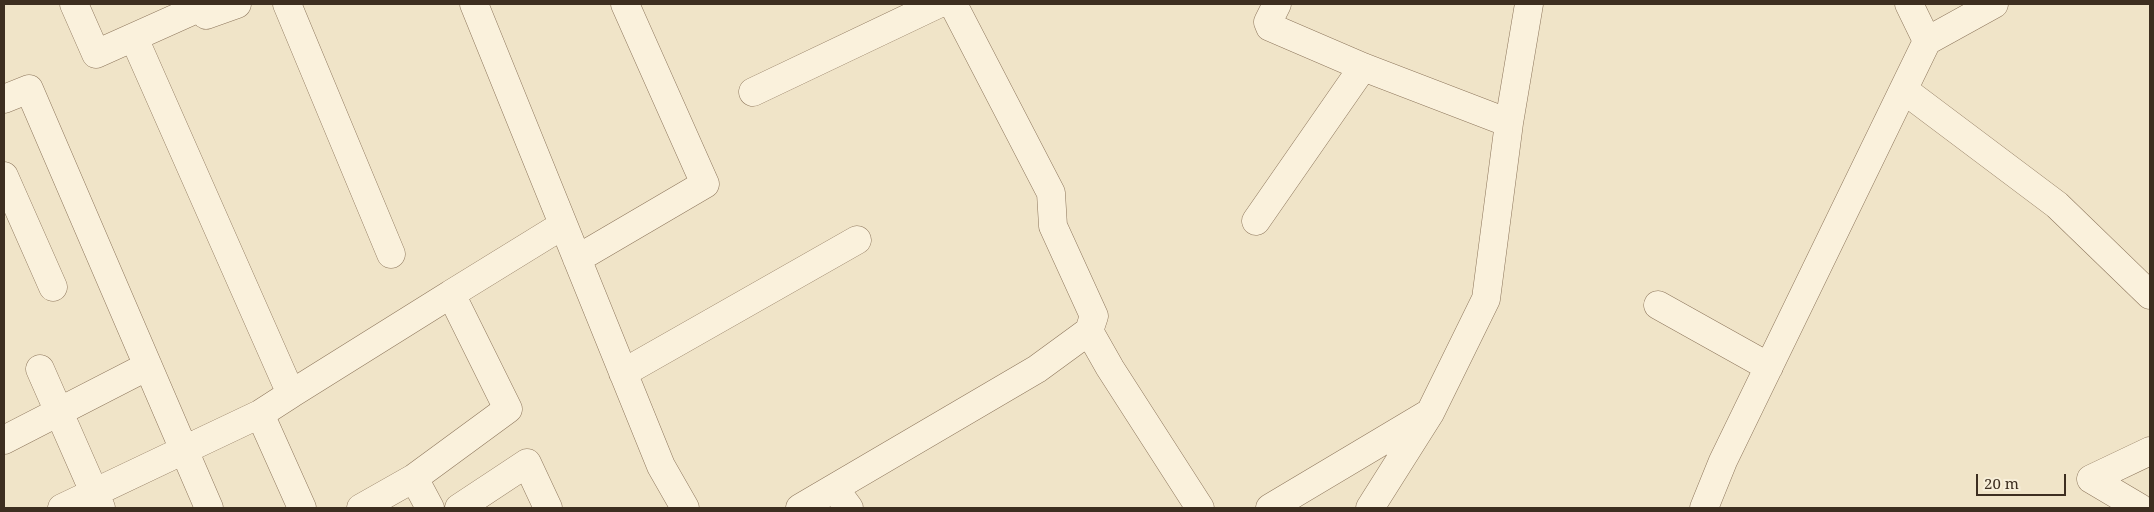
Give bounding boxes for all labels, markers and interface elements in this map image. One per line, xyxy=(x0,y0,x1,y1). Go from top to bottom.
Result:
scale bar xyxy=(1979,464,2069,496)
text: 20 m xyxy=(1984,473,2019,493)

